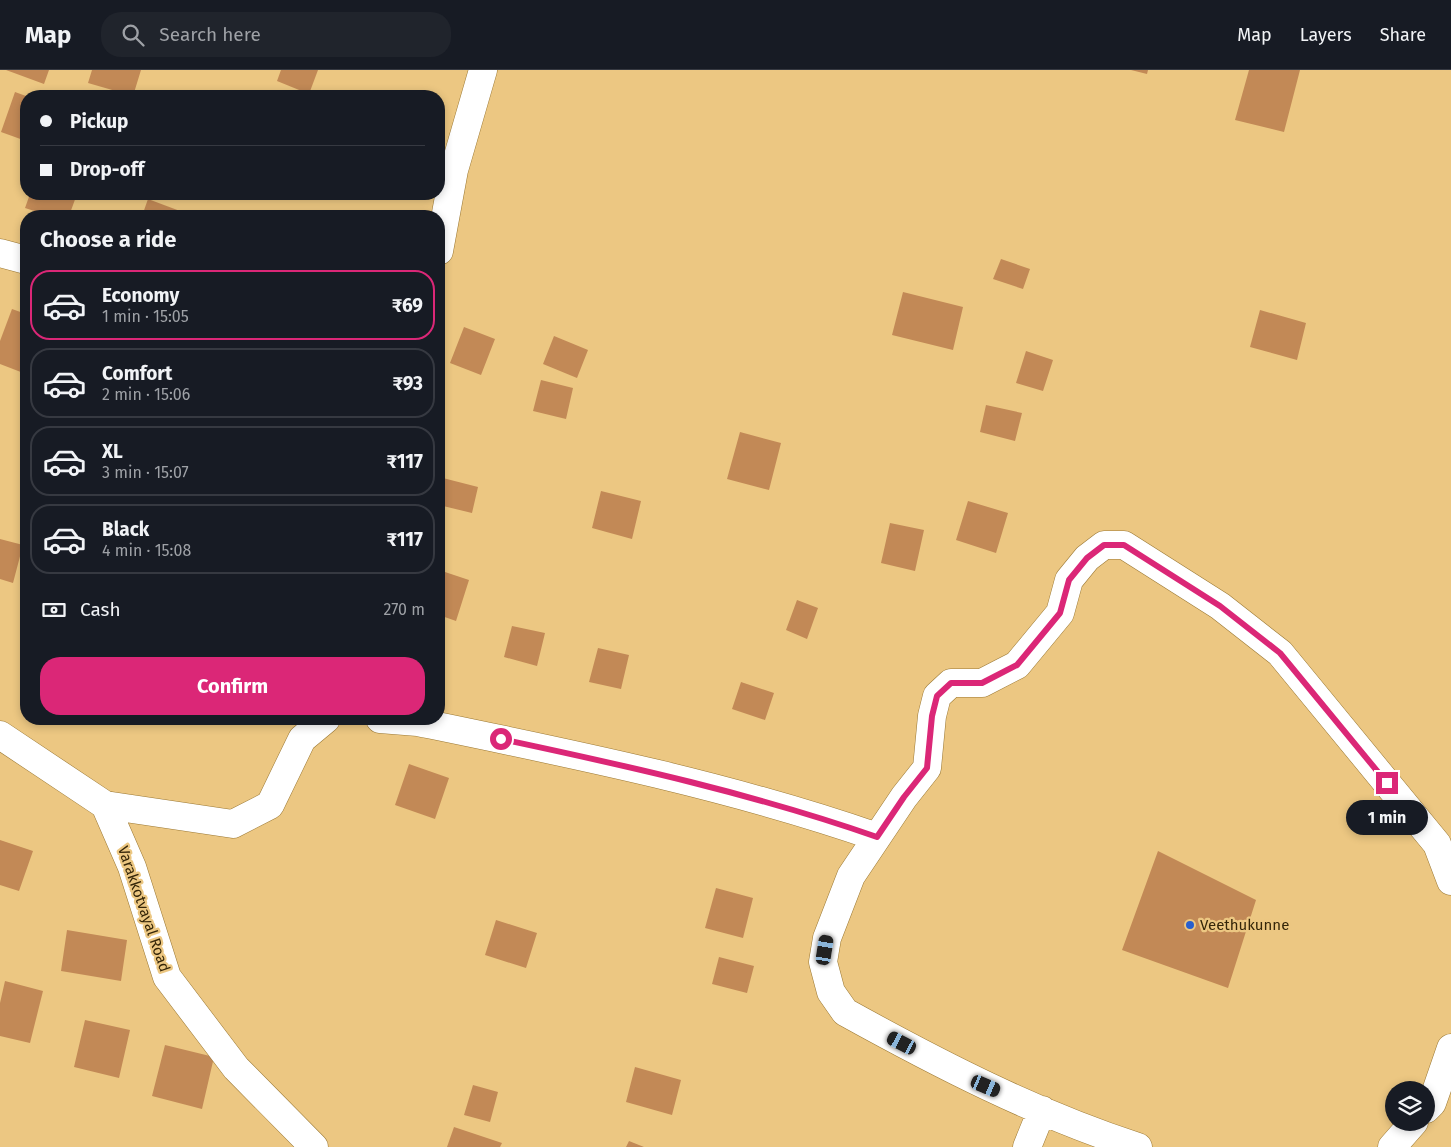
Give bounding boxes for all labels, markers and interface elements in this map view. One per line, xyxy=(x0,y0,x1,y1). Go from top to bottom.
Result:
search box xyxy=(101,12,451,57)
text: Map xyxy=(25,21,71,49)
icon: search xyxy=(119,21,147,49)
text: Search here xyxy=(159,23,261,46)
text: Map xyxy=(1237,24,1272,46)
text: Layers xyxy=(1300,24,1352,46)
text: Share xyxy=(1380,24,1426,46)
text: Pickup xyxy=(70,110,128,133)
text: Drop-off xyxy=(70,158,144,181)
text: Choose a ride xyxy=(40,226,176,253)
icon: car xyxy=(42,283,87,328)
text: Economy xyxy=(102,284,179,307)
text: ₹69 xyxy=(392,294,423,317)
text: 1 min · 15:05 xyxy=(102,307,189,326)
icon: car xyxy=(42,361,87,406)
text: Comfort xyxy=(102,362,172,385)
text: ₹93 xyxy=(393,372,423,395)
text: 2 min · 15:06 xyxy=(102,385,190,404)
icon: car xyxy=(42,439,87,484)
text: XL xyxy=(102,440,123,463)
text: ₹117 xyxy=(387,450,423,473)
text: 3 min · 15:07 xyxy=(102,463,189,482)
icon: car xyxy=(42,517,87,562)
text: Black xyxy=(102,518,149,541)
text: ₹117 xyxy=(387,528,423,551)
text: 4 min · 15:08 xyxy=(102,541,191,560)
icon: cash xyxy=(40,596,68,624)
text: Cash xyxy=(80,598,121,621)
text: 270 m xyxy=(383,600,425,619)
button: Confirm xyxy=(40,657,425,715)
route start xyxy=(490,728,512,750)
route end xyxy=(1376,772,1398,794)
callout: 1 min xyxy=(1346,800,1428,836)
text: 1 min xyxy=(1368,808,1406,827)
street label: Varakkotvayal Road xyxy=(114,844,174,974)
place label: Veethukunne xyxy=(1200,916,1289,934)
marker: Veethukunne xyxy=(1184,919,1196,931)
car xyxy=(815,934,834,966)
car xyxy=(885,1030,918,1056)
car xyxy=(969,1073,1002,1099)
map controls xyxy=(1385,1081,1435,1131)
button: layers xyxy=(1385,1081,1435,1131)

